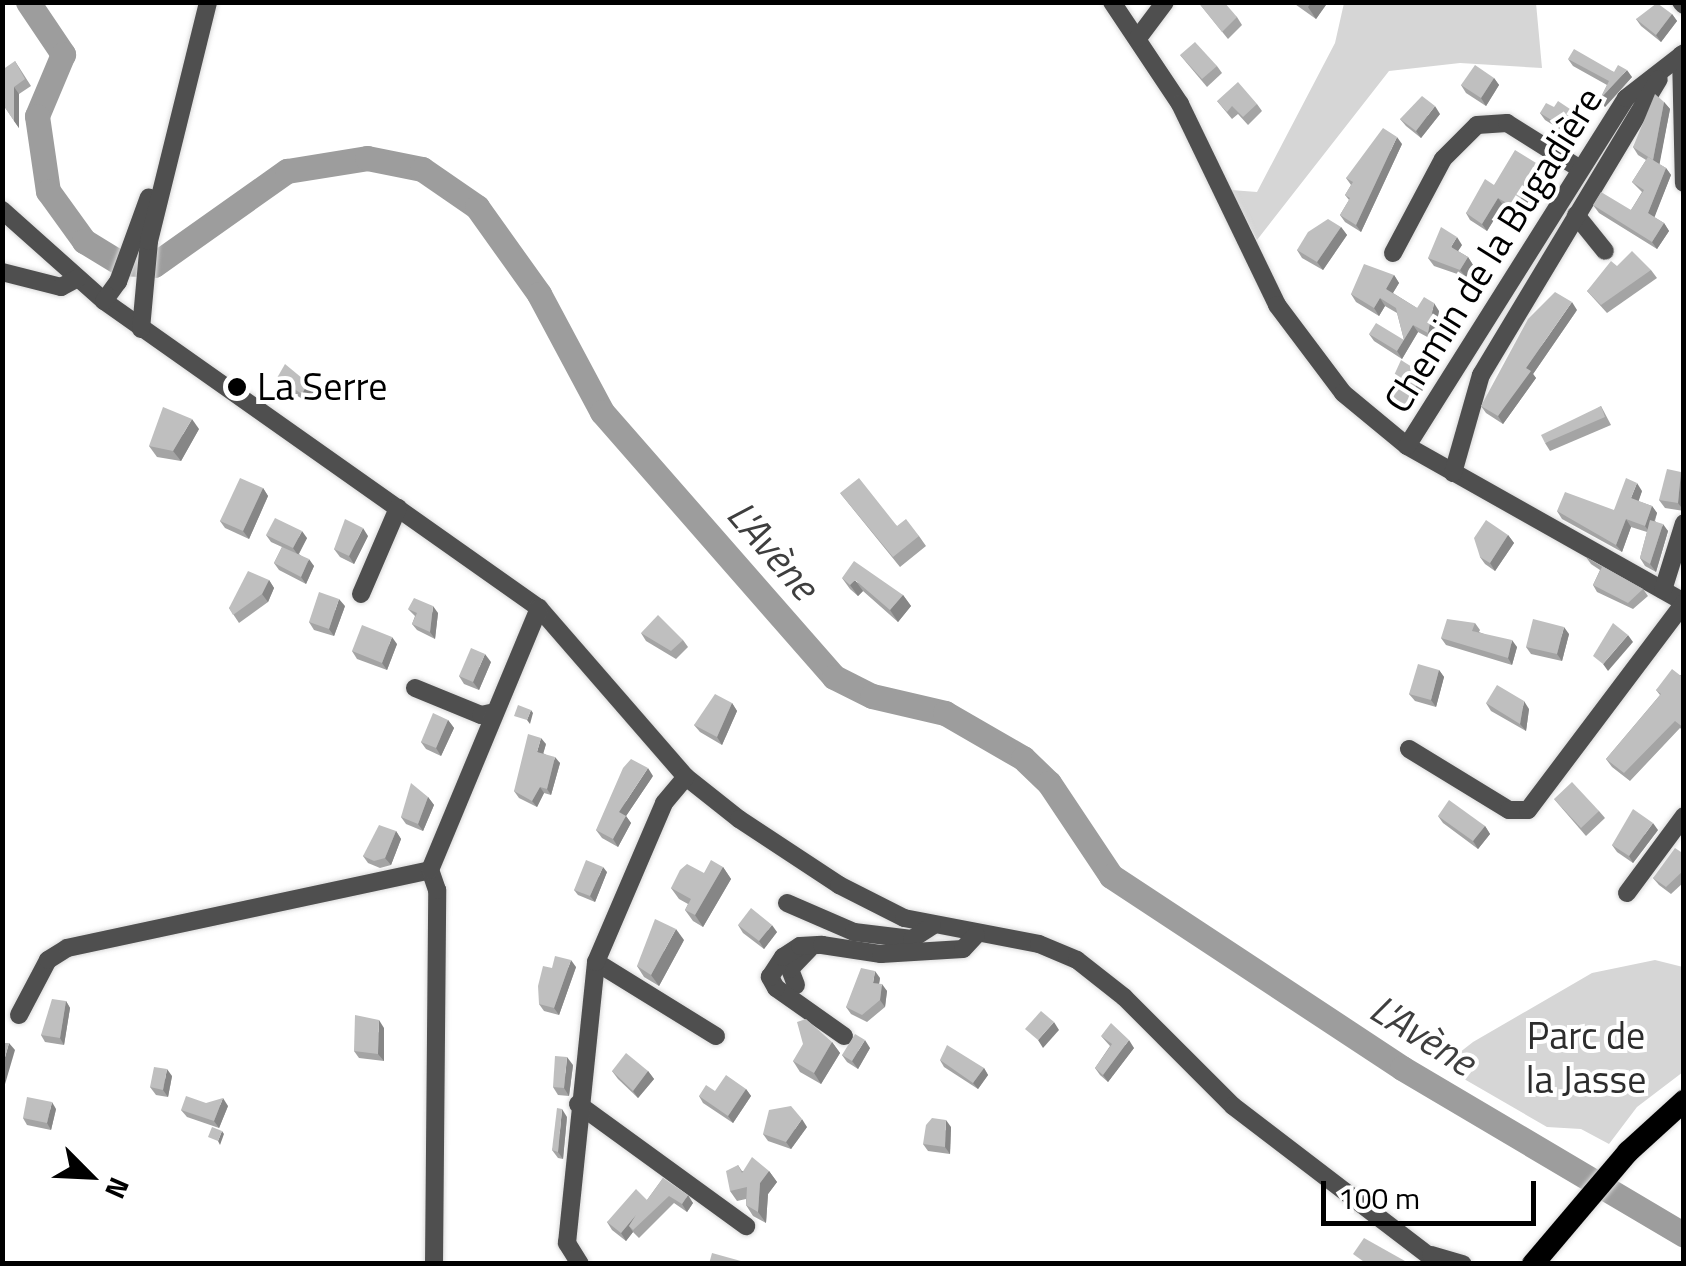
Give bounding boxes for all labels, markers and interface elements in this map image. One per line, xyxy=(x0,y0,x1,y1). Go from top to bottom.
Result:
street label: Chemin de la Bugadière xyxy=(1374,79,1612,421)
place label: La Serre xyxy=(257,364,387,410)
marker: La Serre xyxy=(226,376,248,398)
water label: L'Avène xyxy=(717,491,829,609)
water label: L'Avène xyxy=(1362,984,1484,1086)
park label: Parc de la Jasse xyxy=(1526,1013,1646,1102)
north arrow xyxy=(40,1126,140,1226)
scale bar xyxy=(1326,1161,1541,1223)
text: N xyxy=(94,1171,141,1206)
text: 100 m xyxy=(1338,1175,1420,1221)

